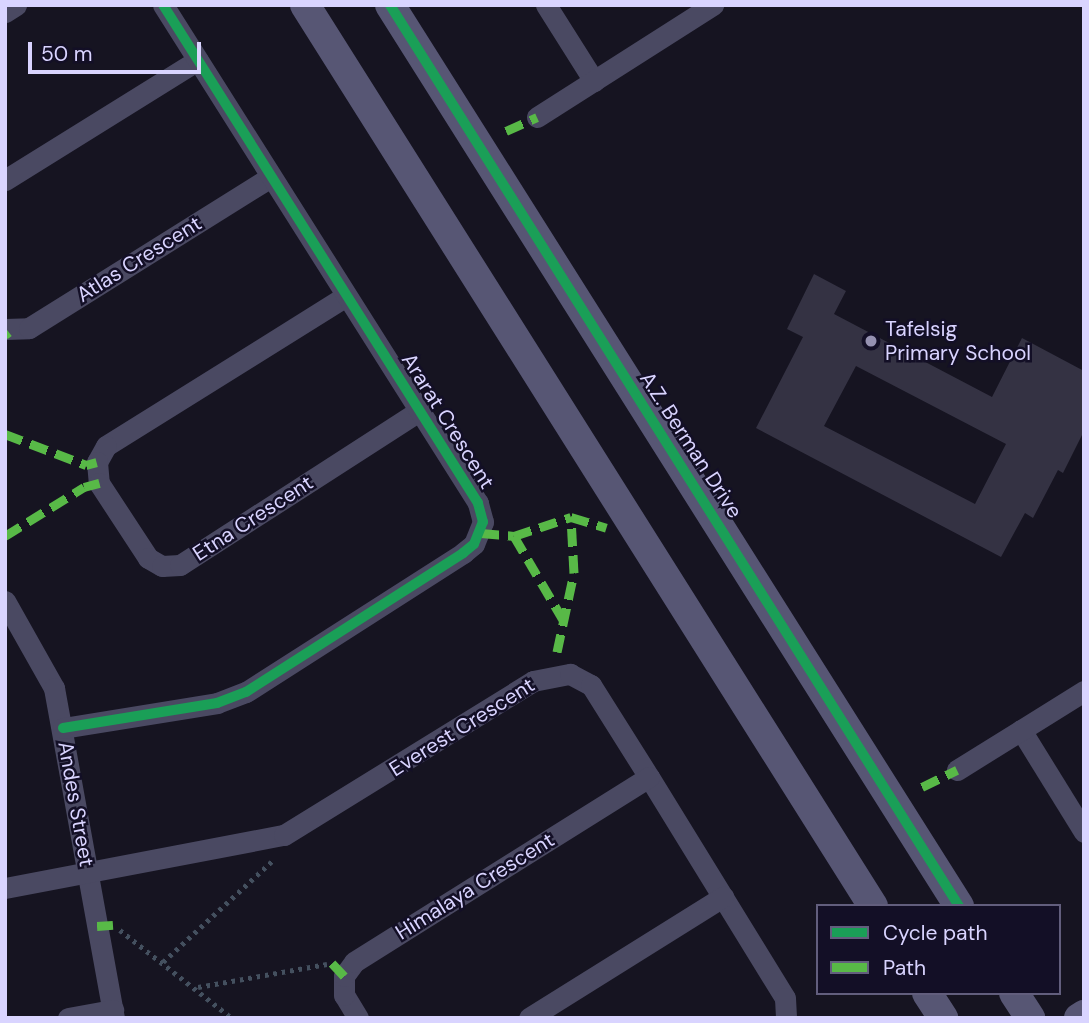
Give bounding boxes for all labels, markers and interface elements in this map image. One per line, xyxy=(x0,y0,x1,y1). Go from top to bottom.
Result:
scale bar xyxy=(32,28,205,72)
text: 50 m xyxy=(41,40,92,68)
street label: Atlas Crescent xyxy=(72,211,206,307)
place label: Tafelsig Primary School xyxy=(885,316,1031,366)
marker: Tafelsig Primary School xyxy=(863,333,879,349)
street label: Ararat Crescent xyxy=(396,349,500,493)
street label: A.Z. Berman Drive xyxy=(634,367,748,523)
street label: Etna Crescent xyxy=(188,470,318,566)
street label: Everest Crescent xyxy=(385,672,539,782)
street label: Andes Street xyxy=(53,739,99,869)
street label: Himalaya Crescent xyxy=(391,827,559,945)
legend xyxy=(816,904,1061,995)
text: Cycle path xyxy=(883,919,988,947)
text: Path xyxy=(883,954,926,982)

